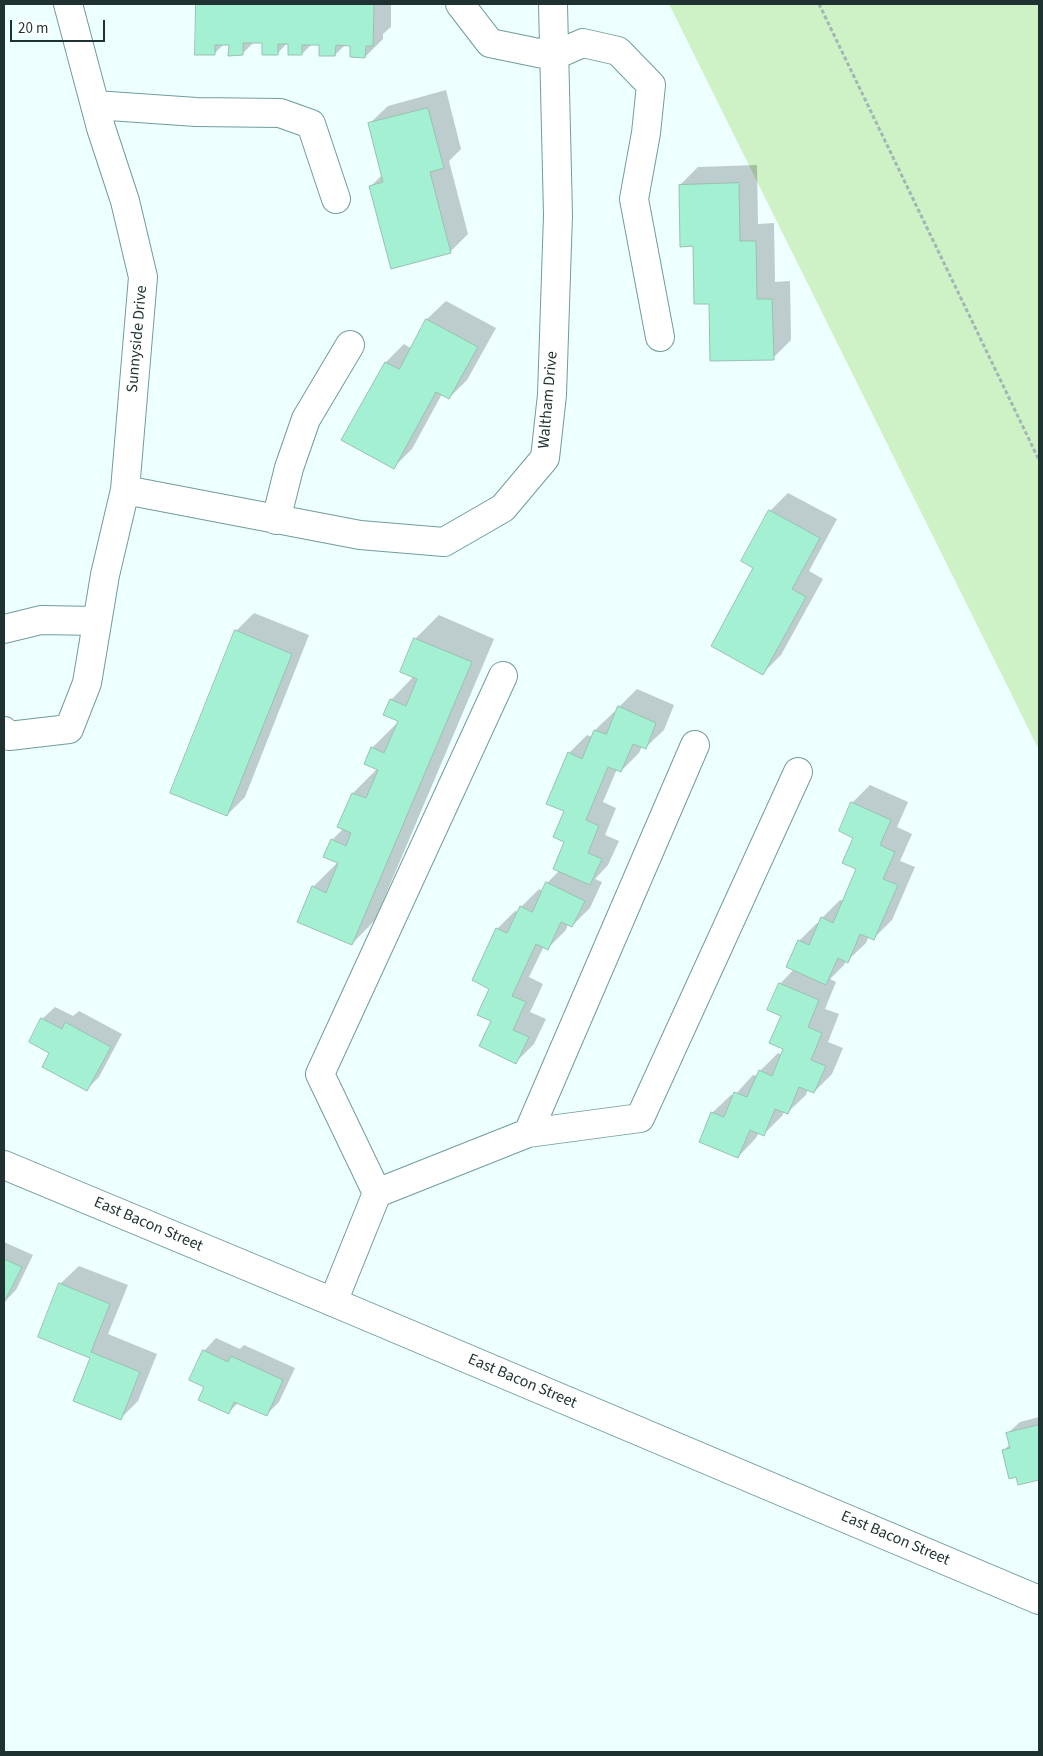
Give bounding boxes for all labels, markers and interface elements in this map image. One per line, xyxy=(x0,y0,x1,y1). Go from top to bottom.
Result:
scale bar xyxy=(12,10,108,42)
text: 20 m xyxy=(18,18,48,39)
street label: Sunnyside Drive xyxy=(124,285,152,393)
street label: Waltham Drive xyxy=(535,350,563,450)
street label: East Bacon Street xyxy=(91,1193,205,1257)
street label: East Bacon Street xyxy=(465,1350,579,1414)
street label: East Bacon Street xyxy=(838,1507,952,1571)

